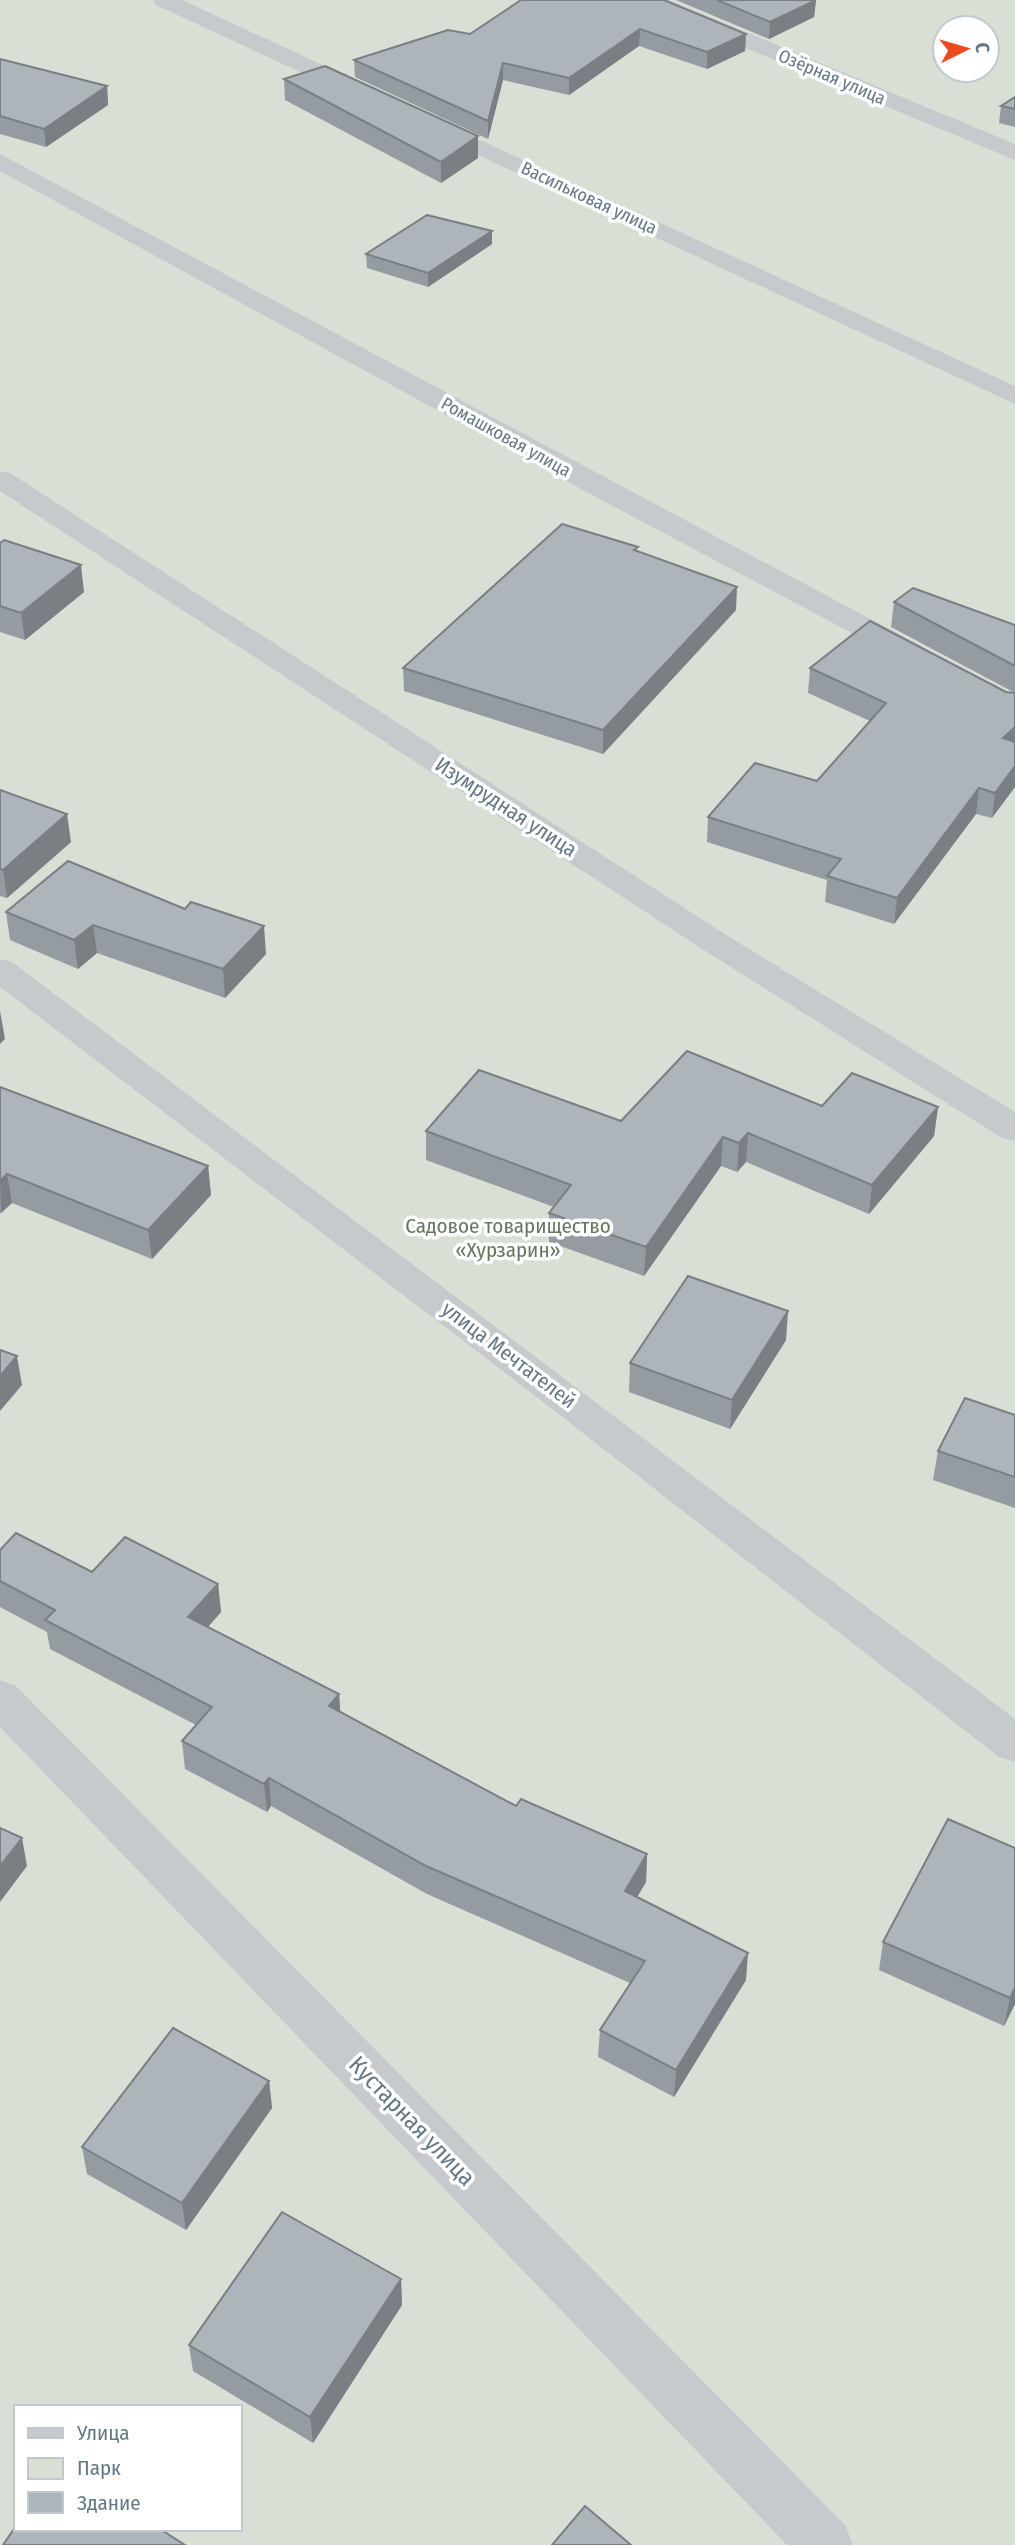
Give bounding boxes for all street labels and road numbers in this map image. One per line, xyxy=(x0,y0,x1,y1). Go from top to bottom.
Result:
street label: Озёрная улица xyxy=(775,45,889,109)
street label: Васильковая улица xyxy=(518,157,661,239)
street label: Ромашковая улица xyxy=(437,392,575,482)
street label: Изумрудная улица xyxy=(430,751,582,863)
street label: улица Мечтателей xyxy=(437,1296,581,1414)
street label: Кустарная улица xyxy=(343,2050,481,2192)

